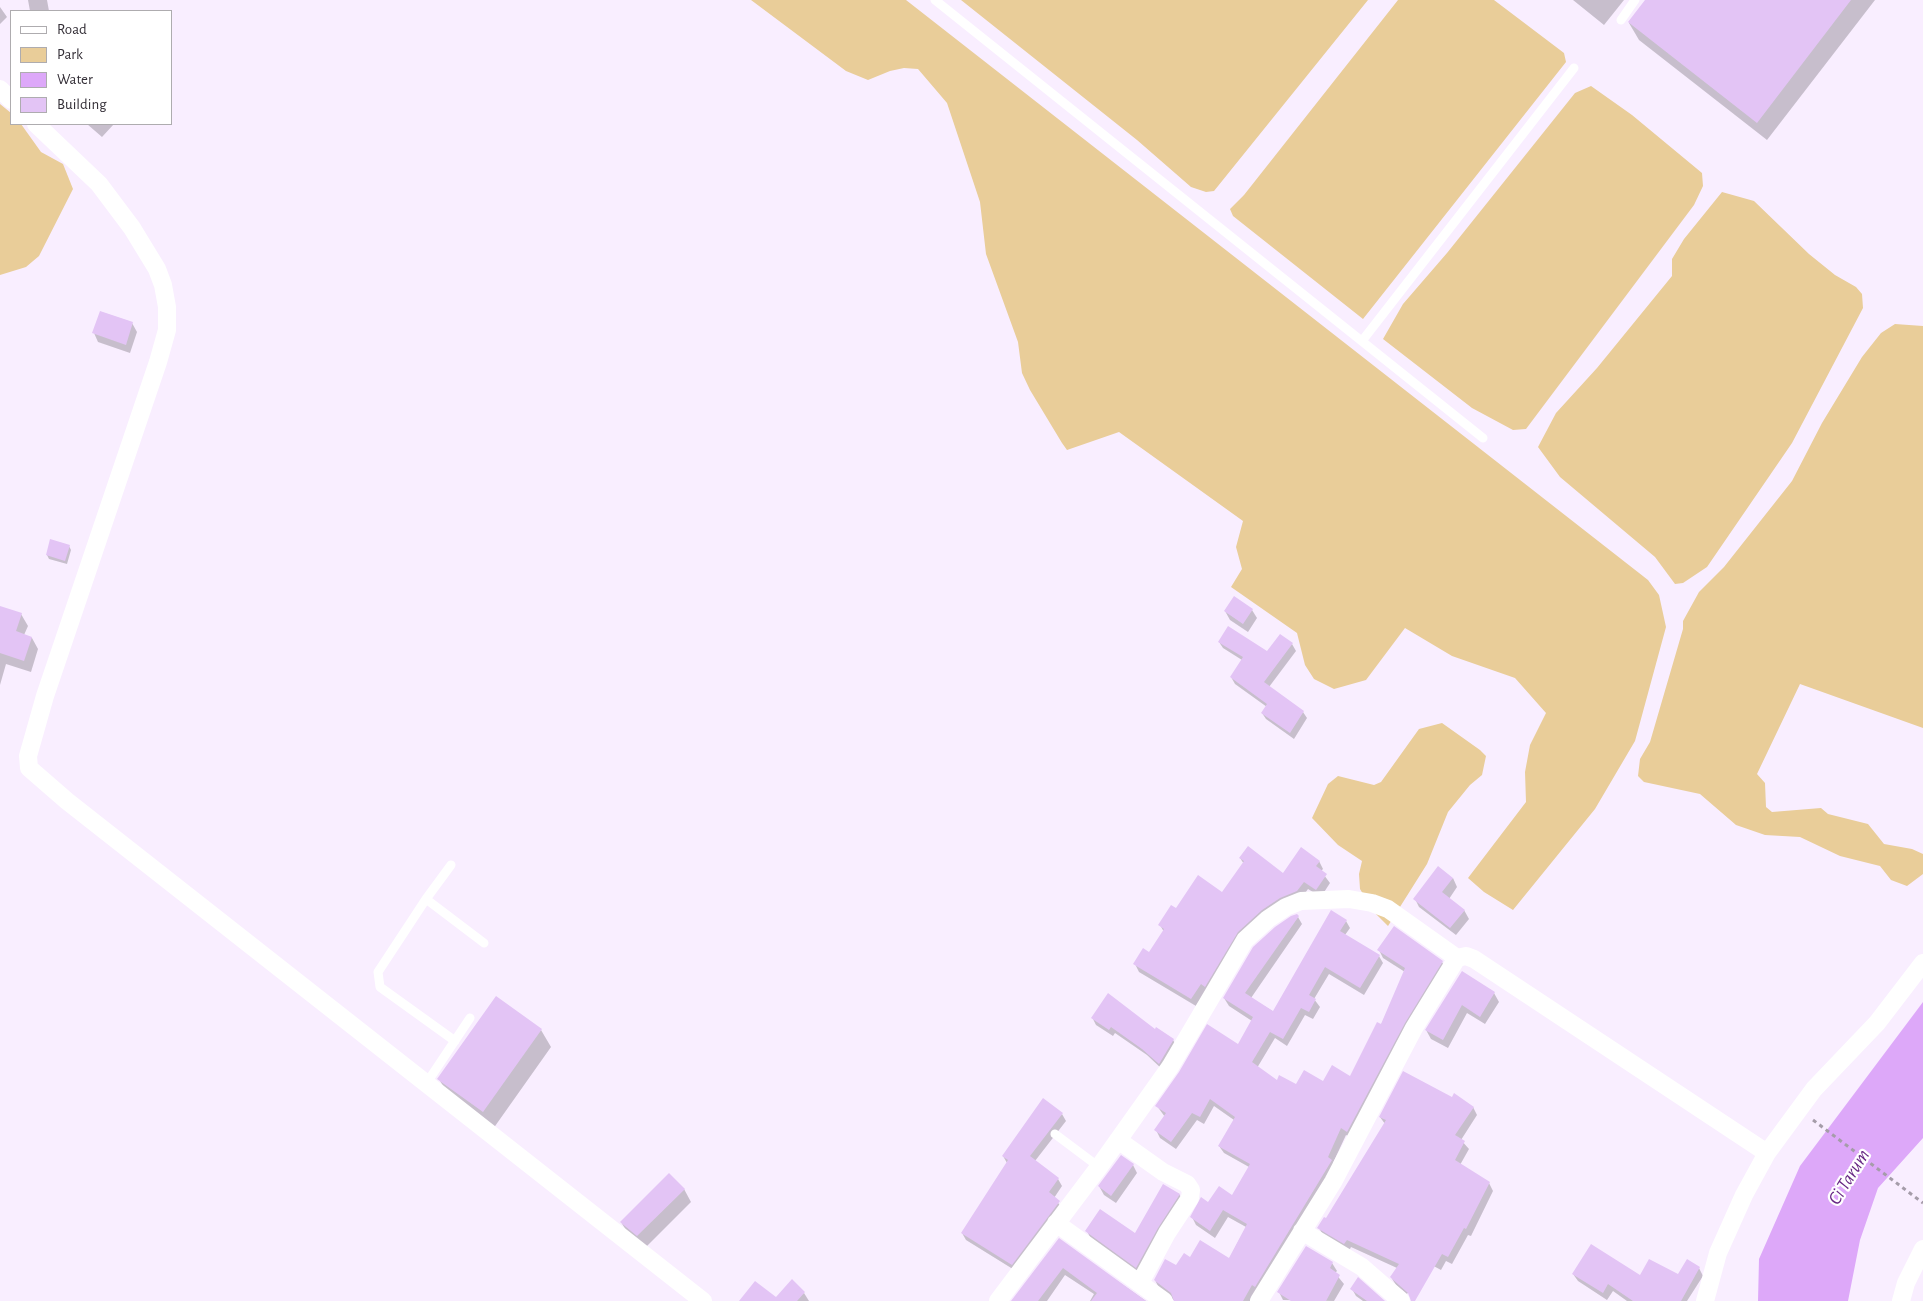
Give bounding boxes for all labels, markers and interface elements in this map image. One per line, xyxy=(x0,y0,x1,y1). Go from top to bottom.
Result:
legend xyxy=(10,10,172,125)
text: Road xyxy=(57,22,87,37)
text: Park xyxy=(57,47,83,62)
text: Water xyxy=(57,72,93,87)
text: Building xyxy=(57,97,107,112)
water label: Ci Tarum xyxy=(1823,1145,1875,1209)

